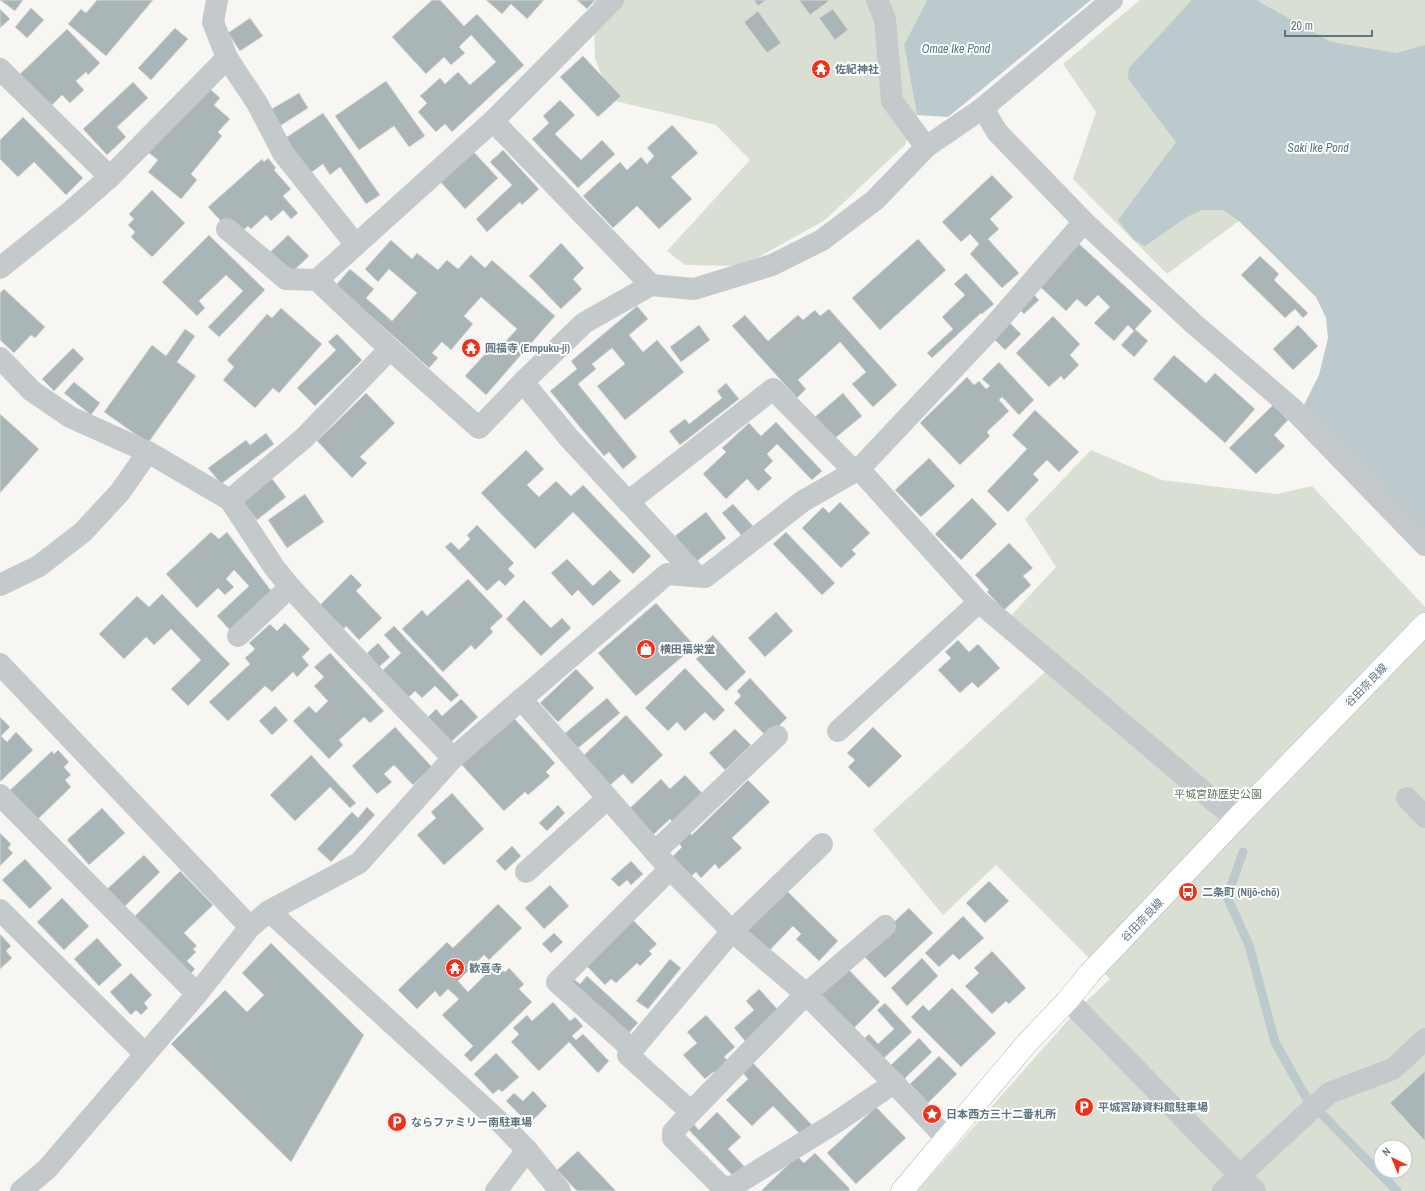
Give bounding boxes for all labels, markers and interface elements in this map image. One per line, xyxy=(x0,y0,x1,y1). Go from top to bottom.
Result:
scale bar xyxy=(1285,12,1372,38)
text: 20 m xyxy=(1291,18,1313,34)
water label: Omae Ike Pond xyxy=(922,41,991,57)
temple icon: 佐紀神社 xyxy=(810,58,832,80)
place label: 佐紀神社 xyxy=(835,62,879,76)
water label: Saki Ike Pond xyxy=(1287,140,1349,156)
temple icon: 圓福寺 (Empuku-ji) xyxy=(460,337,482,359)
place label: 圓福寺 (Empuku-ji) xyxy=(485,341,570,355)
shop icon: 横田福栄堂 xyxy=(635,638,657,660)
place label: 横田福栄堂 xyxy=(660,642,715,656)
street label: 谷田奈良線 xyxy=(1342,660,1390,710)
park label: 平城宮跡歴史公園 xyxy=(1174,787,1262,801)
bus stop icon: 二条町 (Nijō-chō) xyxy=(1177,881,1199,903)
place label: 二条町 (Nijō-chō) xyxy=(1202,885,1280,899)
street label: 谷田奈良線 xyxy=(1118,895,1166,945)
temple icon: 歓喜寺 xyxy=(444,957,466,979)
place label: 歓喜寺 xyxy=(469,961,502,975)
parking icon: 平城宮跡資料館駐車場 xyxy=(1073,1096,1095,1118)
place label: 平城宮跡資料館駐車場 xyxy=(1098,1100,1208,1114)
place icon: 日本西方三十二番札所 xyxy=(921,1103,943,1125)
place label: 日本西方三十二番札所 xyxy=(946,1107,1056,1121)
parking icon: ならファミリー南駐車場 xyxy=(386,1111,408,1133)
place label: ならファミリー南駐車場 xyxy=(411,1115,532,1129)
north arrow xyxy=(1373,1139,1413,1179)
text: N xyxy=(1379,1144,1393,1159)

